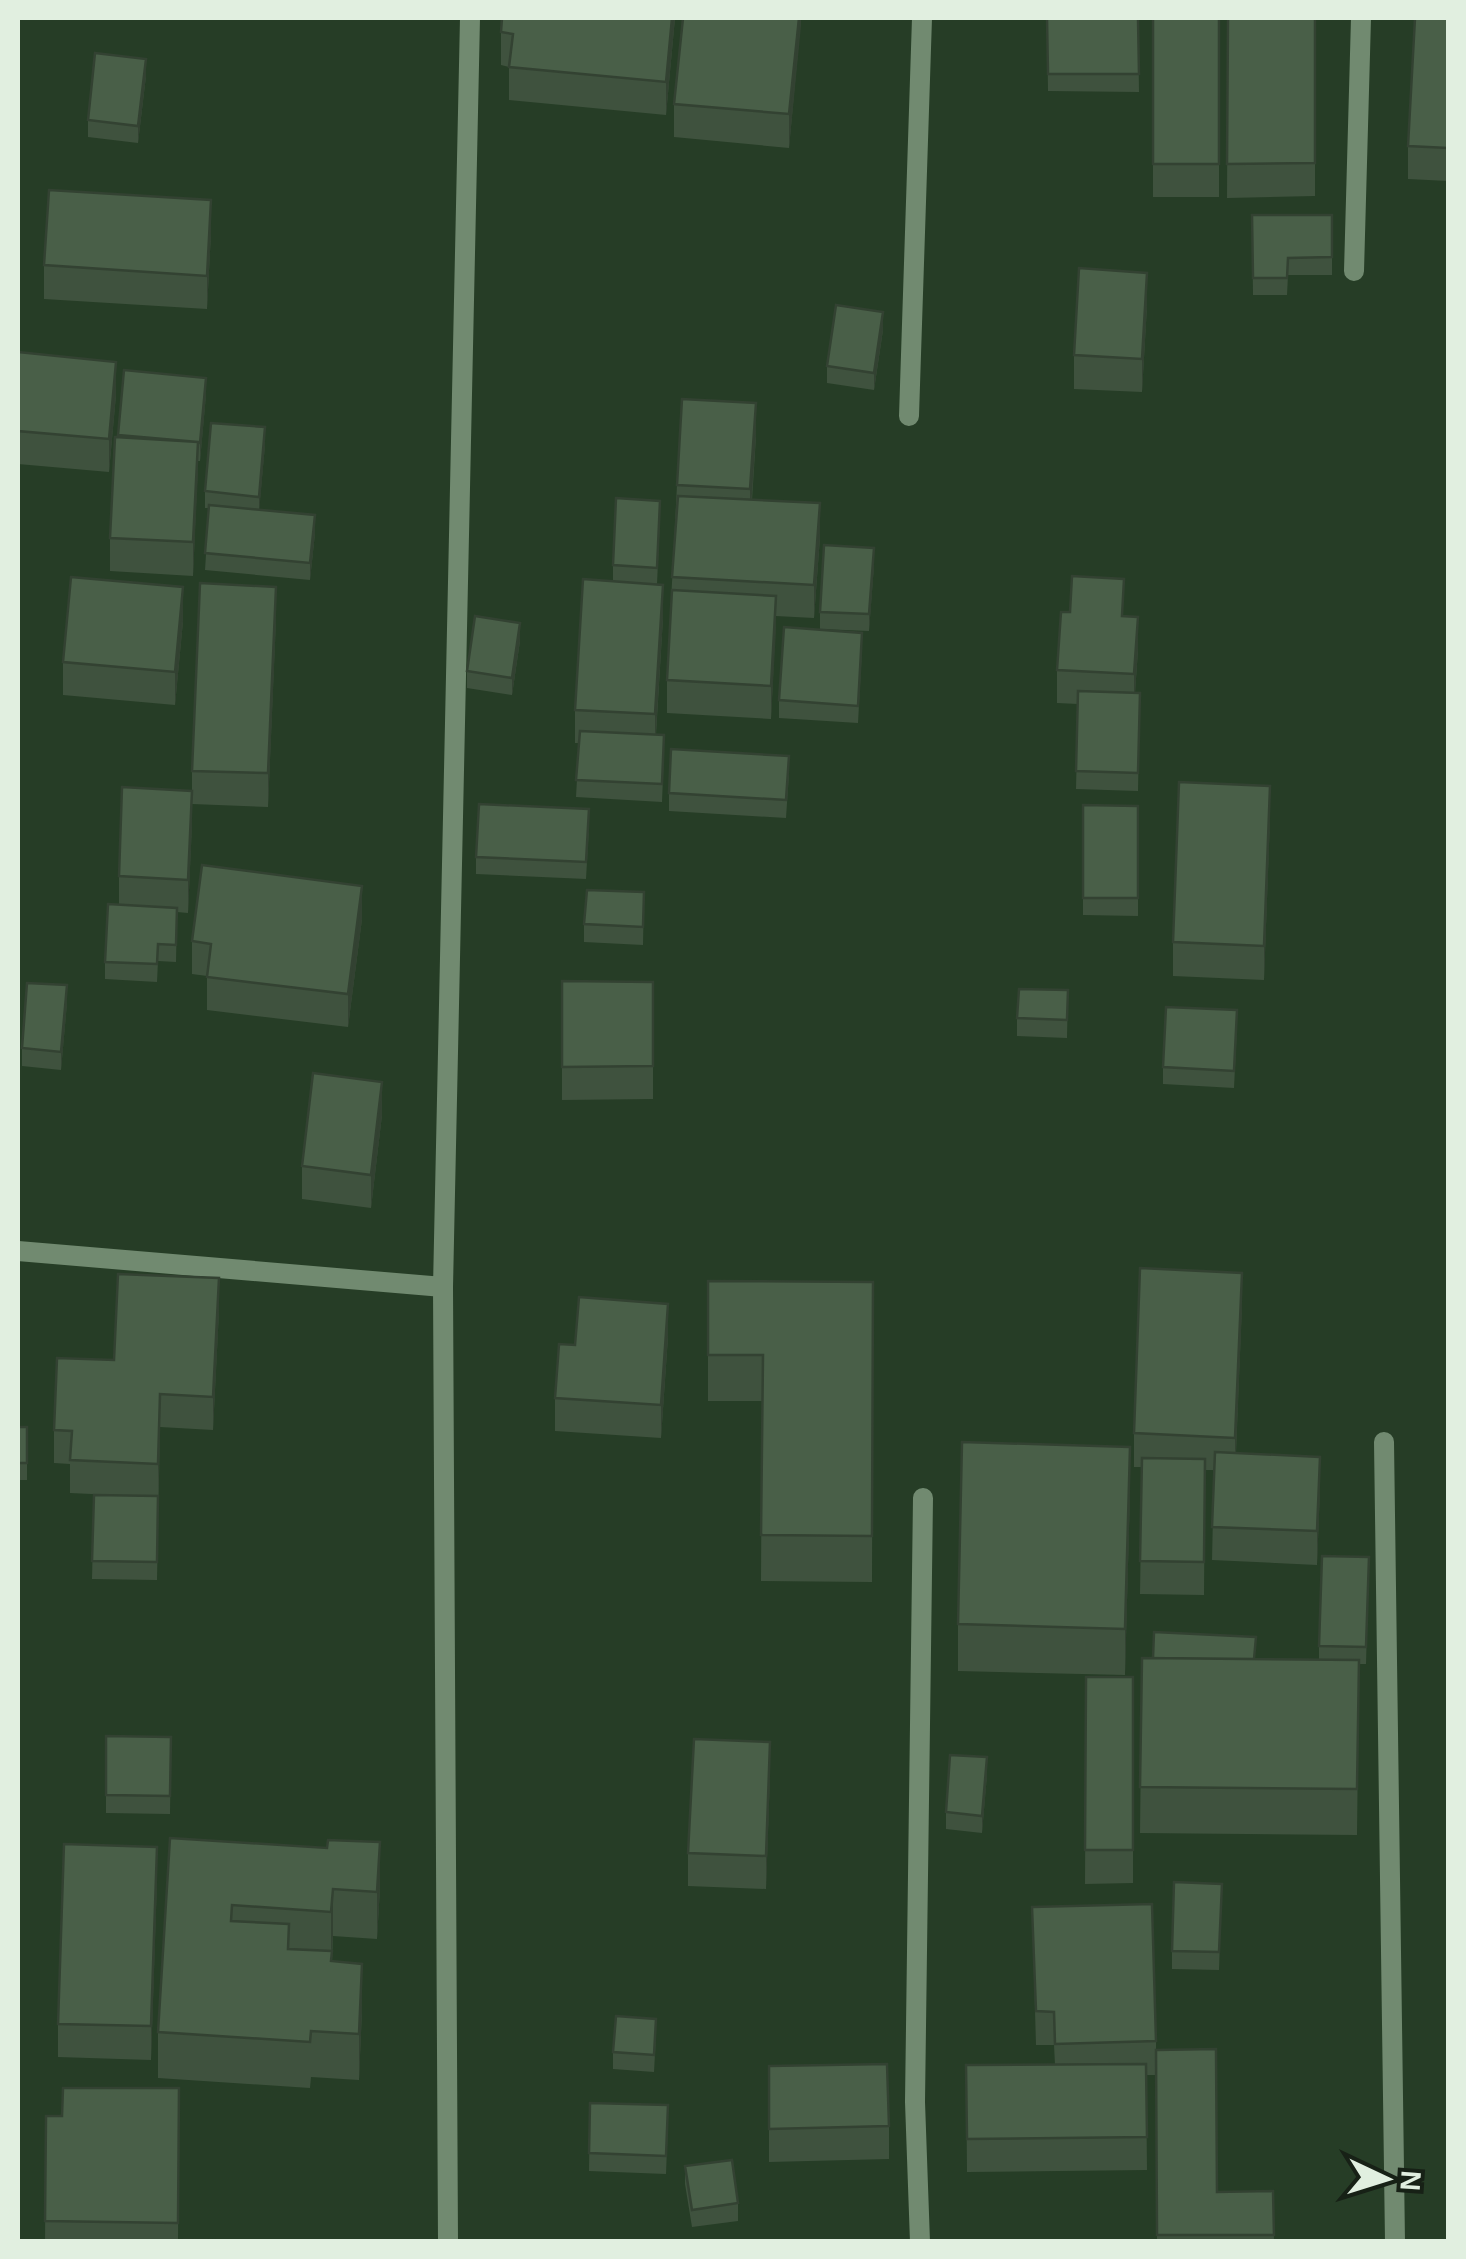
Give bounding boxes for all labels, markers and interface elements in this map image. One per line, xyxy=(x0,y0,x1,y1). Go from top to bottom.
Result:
north arrow xyxy=(1336,2129,1436,2229)
text: N xyxy=(1394,2170,1427,2192)

